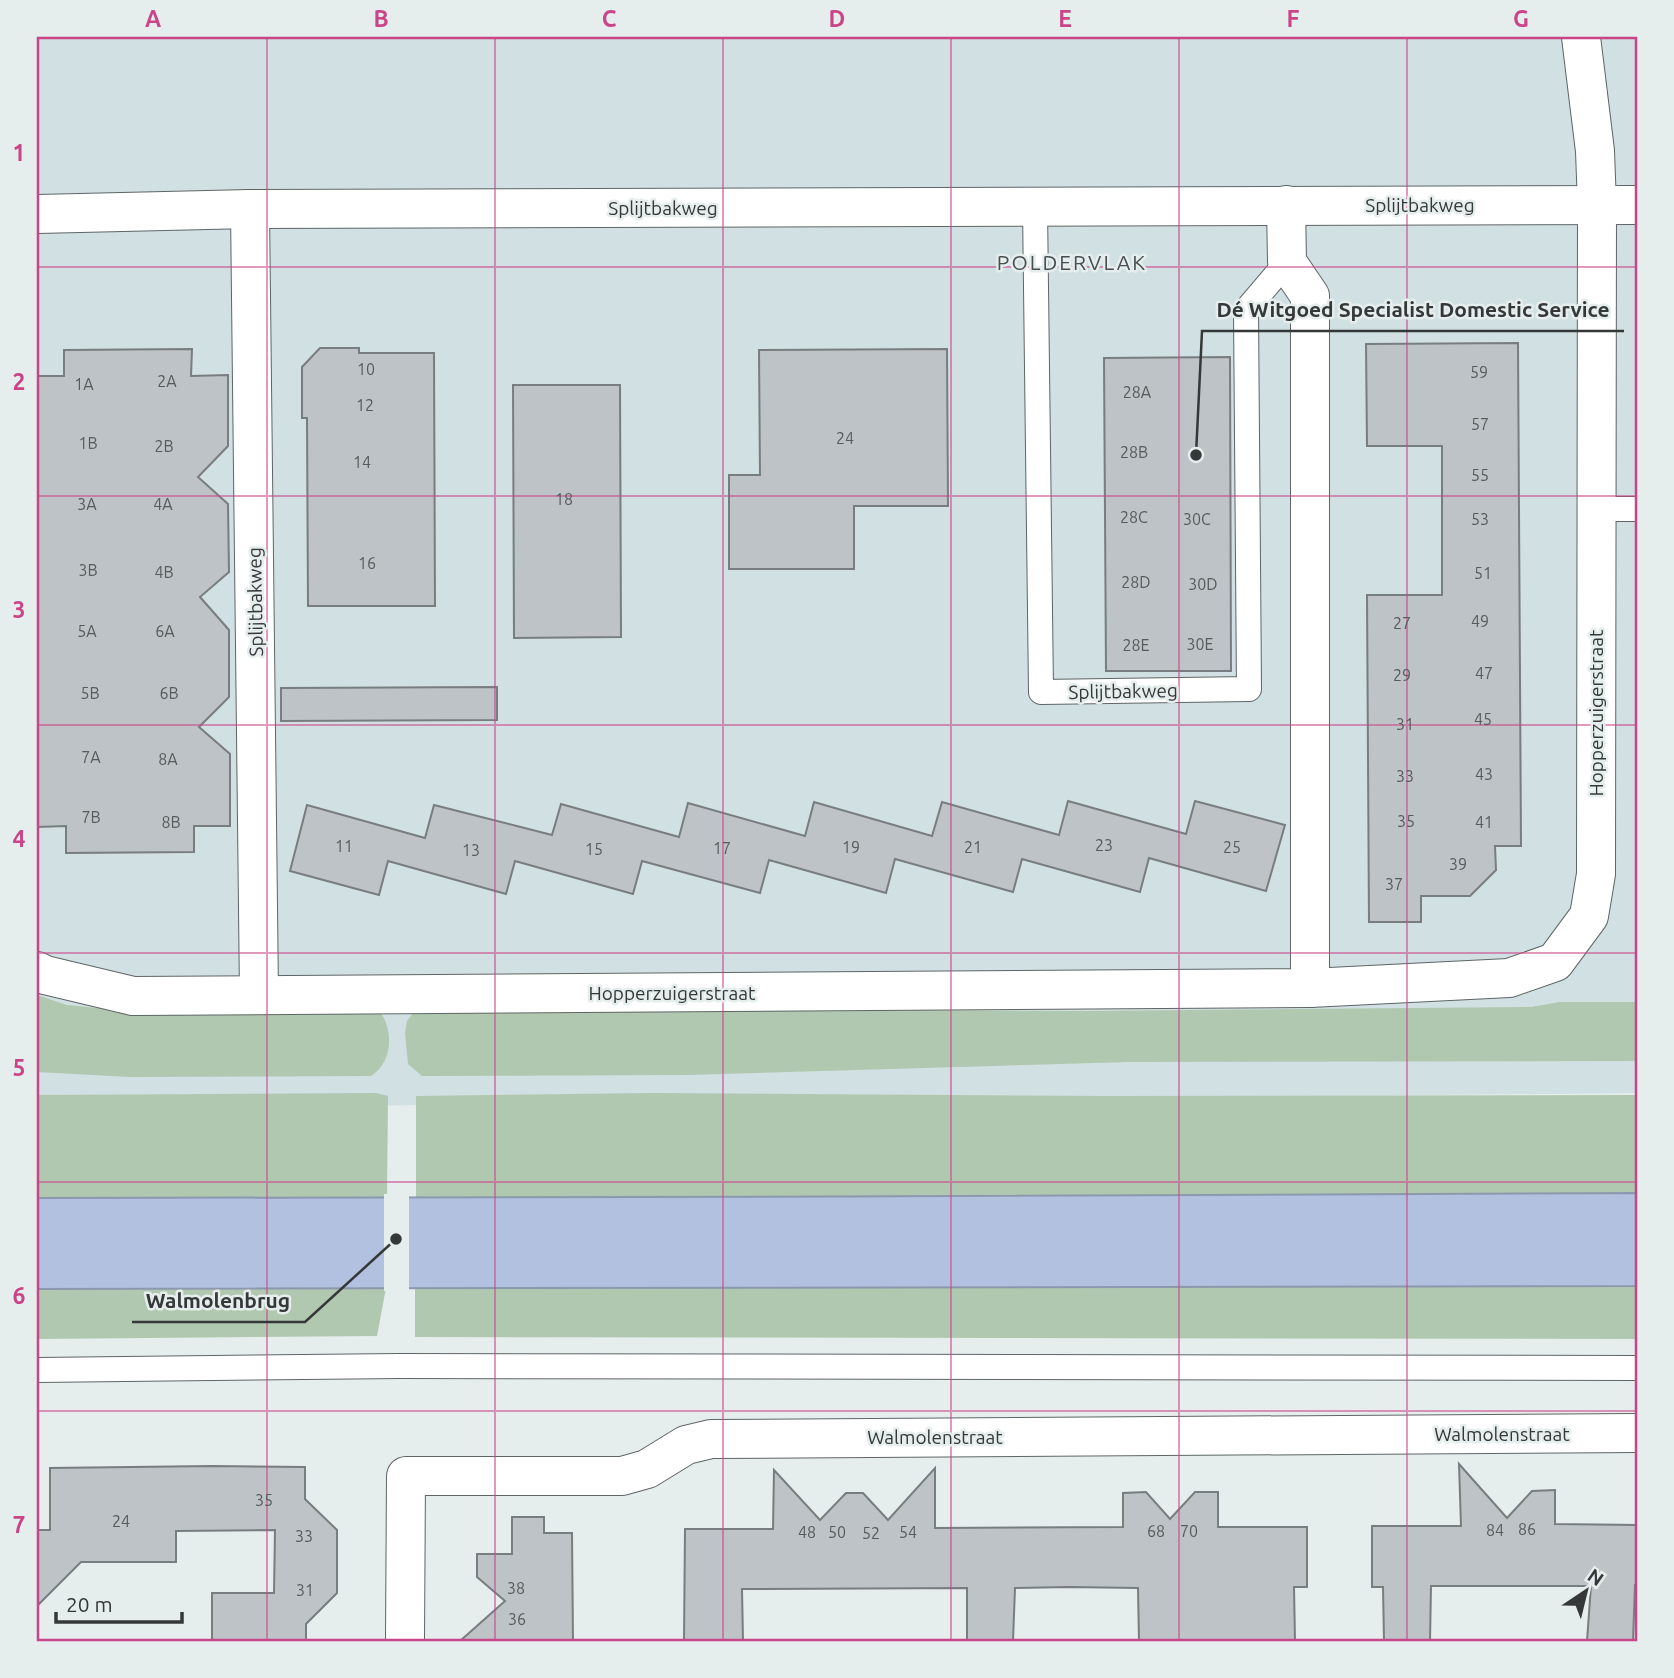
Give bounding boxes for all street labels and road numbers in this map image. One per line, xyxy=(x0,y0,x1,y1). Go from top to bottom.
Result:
street label: Splijtbakweg xyxy=(1365,194,1475,216)
street label: Splijtbakweg xyxy=(608,197,718,219)
street label: Splijtbakweg xyxy=(243,547,267,657)
street label: Hopperzuigerstraat xyxy=(1585,629,1607,797)
street label: Splijtbakweg xyxy=(1068,679,1178,703)
street label: Hopperzuigerstraat xyxy=(588,982,756,1004)
street label: Walmolenstraat xyxy=(1434,1423,1570,1445)
street label: Walmolenstraat xyxy=(867,1426,1003,1448)

